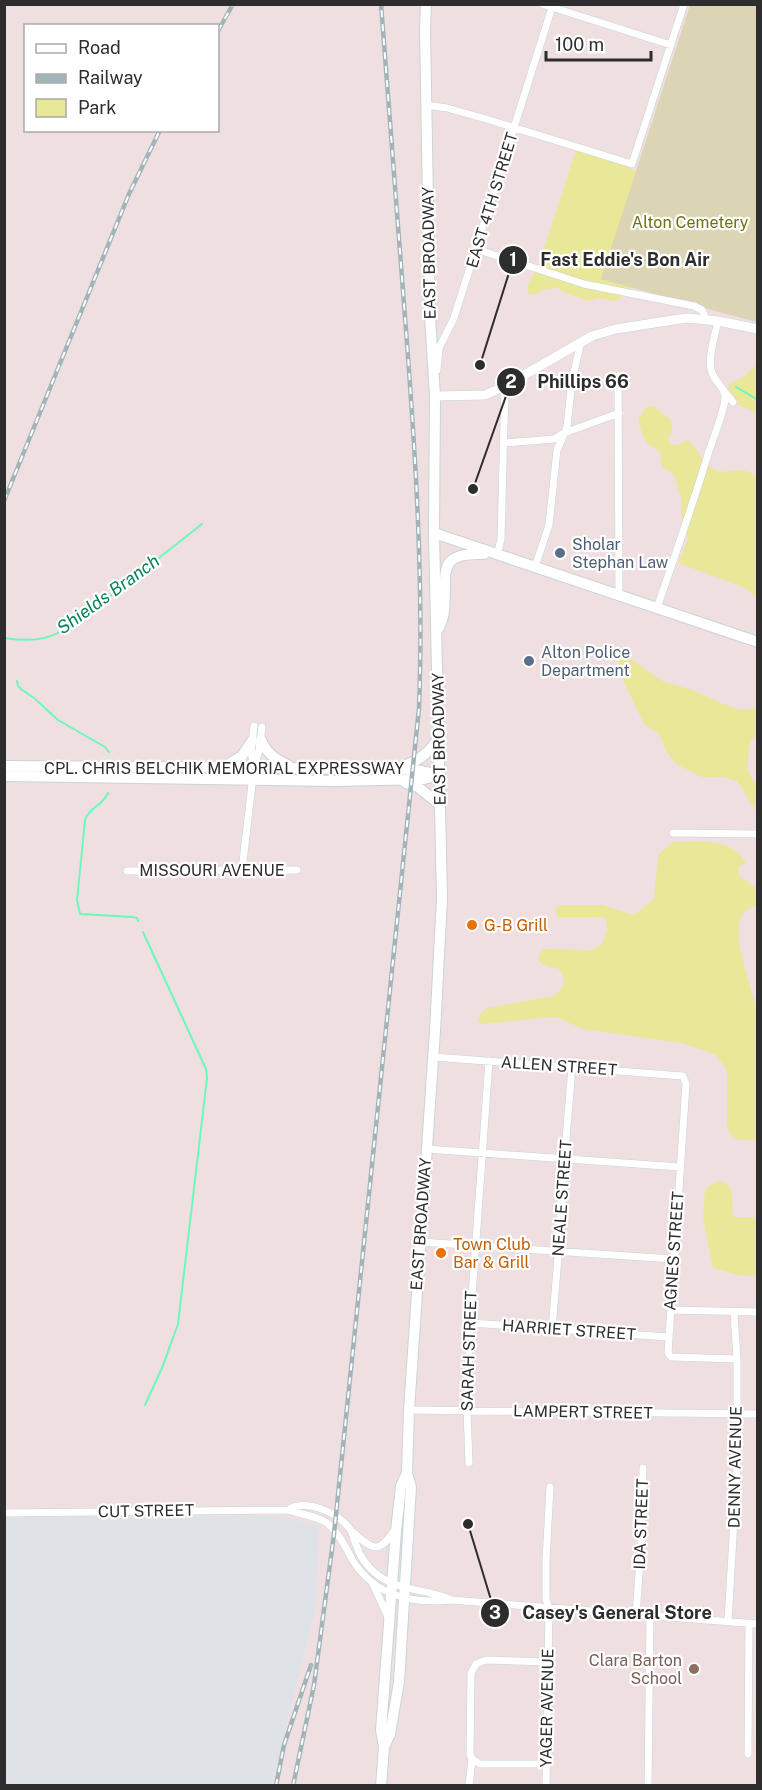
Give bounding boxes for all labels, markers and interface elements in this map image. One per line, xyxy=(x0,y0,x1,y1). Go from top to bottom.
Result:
legend xyxy=(24,24,219,132)
scale bar xyxy=(546,24,651,62)
text: 100 m xyxy=(555,34,604,55)
text: Road xyxy=(78,37,121,58)
text: Railway xyxy=(78,67,143,88)
text: Park xyxy=(78,97,116,118)
street label: EAST 4TH STREET xyxy=(462,129,522,270)
street label: EAST BROADWAY xyxy=(418,186,440,320)
park label: Alton Cemetery xyxy=(632,213,749,232)
callout: Fast Eddie's Bon Air xyxy=(498,242,722,278)
text: 1 xyxy=(509,249,517,270)
text: Fast Eddie's Bon Air xyxy=(540,249,710,270)
callout: Phillips 66 xyxy=(496,364,641,400)
text: 2 xyxy=(505,371,517,392)
text: Phillips 66 xyxy=(537,371,629,392)
place label: Sholar Stephan Law xyxy=(572,535,669,572)
marker: Sholar Stephan Law xyxy=(553,546,567,560)
water label: Shields Branch xyxy=(53,550,163,638)
place label: Alton Police Department xyxy=(541,643,630,680)
marker: Alton Police Department xyxy=(522,654,536,668)
street label: EAST BROADWAY xyxy=(428,672,450,806)
street label: CPL. CHRIS BELCHIK MEMORIAL EXPRESSWAY xyxy=(44,759,404,778)
street label: MISSOURI AVENUE xyxy=(139,861,285,880)
place label: G-B Grill xyxy=(484,916,548,935)
marker: G-B Grill xyxy=(465,918,479,932)
street label: ALLEN STREET xyxy=(500,1052,618,1080)
street label: NEALE STREET xyxy=(548,1139,576,1257)
street label: EAST BROADWAY xyxy=(407,1157,435,1291)
street label: AGNES STREET xyxy=(660,1190,688,1311)
place label: Town Club Bar & Grill xyxy=(453,1235,530,1272)
marker: Town Club Bar & Grill xyxy=(434,1246,448,1260)
street label: SARAH STREET xyxy=(457,1290,481,1412)
street label: HARRIET STREET xyxy=(502,1316,637,1344)
street label: LAMPERT STREET xyxy=(513,1401,654,1423)
street label: DENNY AVENUE xyxy=(724,1406,746,1528)
street label: IDA STREET xyxy=(630,1478,652,1570)
street label: CUT STREET xyxy=(98,1501,195,1521)
callout: Casey's General Store xyxy=(480,1595,724,1631)
text: 3 xyxy=(489,1602,501,1623)
text: Casey's General Store xyxy=(522,1602,712,1623)
street label: YAGER AVENUE xyxy=(536,1648,558,1768)
place label: Clara Barton School xyxy=(589,1651,682,1688)
marker: Clara Barton School xyxy=(687,1662,701,1676)

